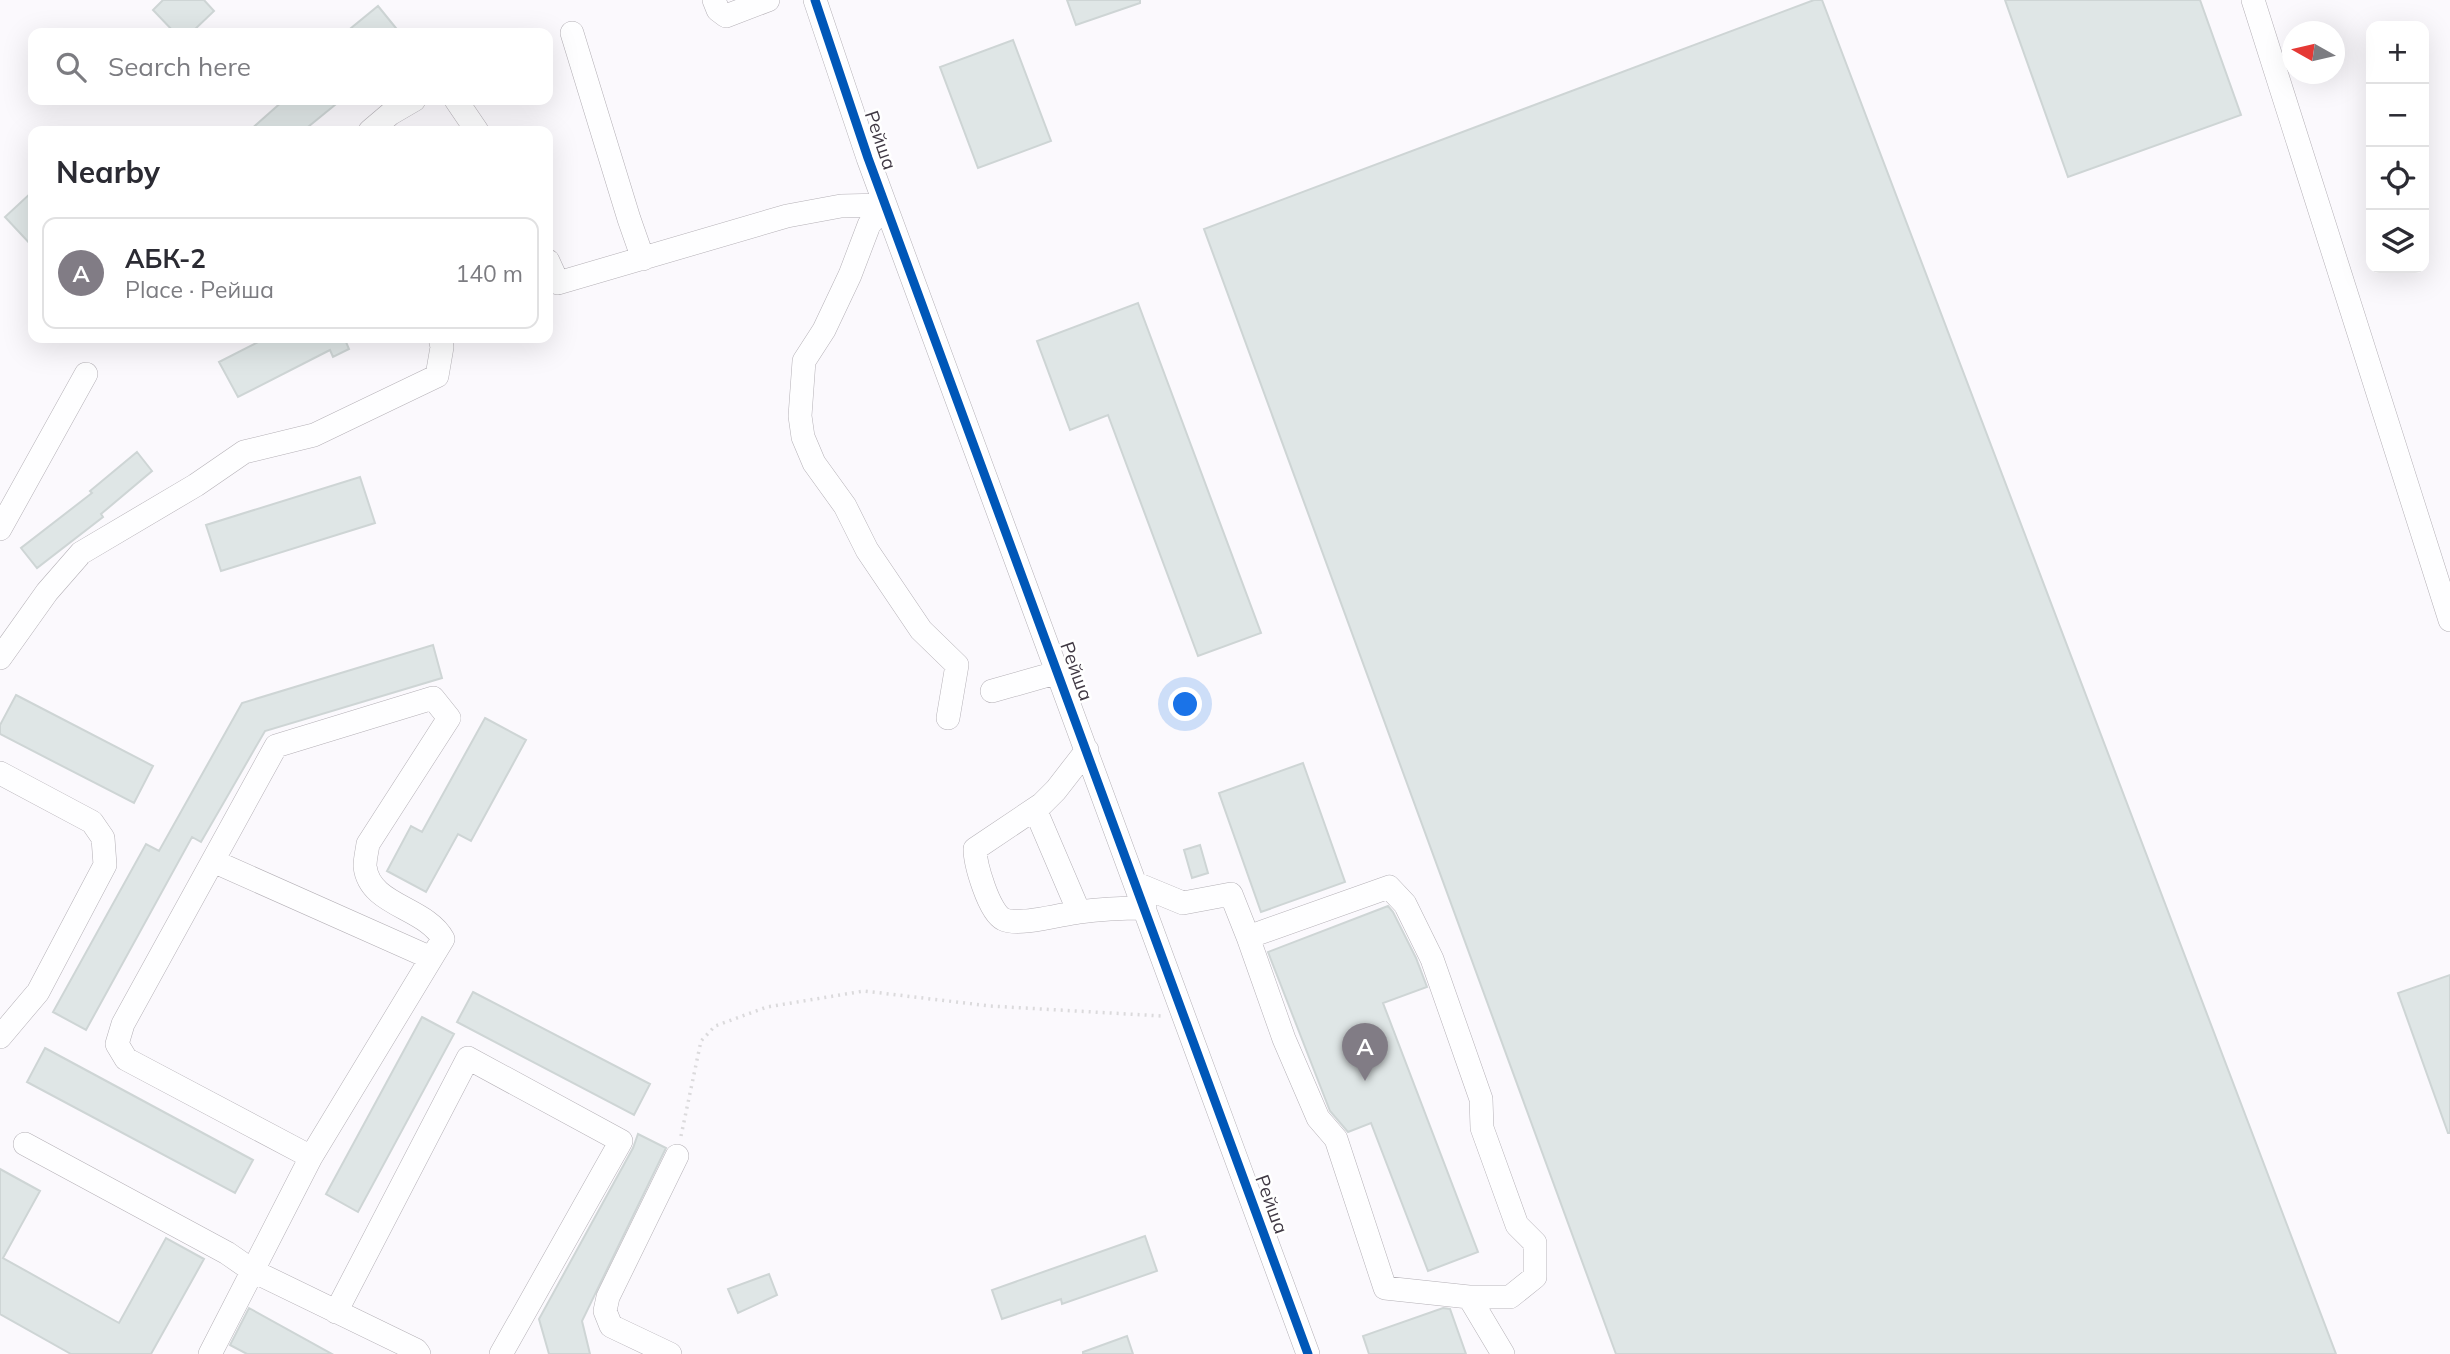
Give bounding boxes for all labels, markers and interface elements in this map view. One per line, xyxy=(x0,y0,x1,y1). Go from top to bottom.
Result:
north arrow xyxy=(2282,21,2345,84)
map controls xyxy=(2366,21,2429,273)
button: + xyxy=(2366,21,2429,84)
search box xyxy=(28,28,553,105)
icon: search xyxy=(52,48,90,86)
text: Search here xyxy=(108,50,251,83)
button: − xyxy=(2366,84,2429,147)
street label: Рейша xyxy=(860,107,902,173)
button: locate xyxy=(2366,147,2429,210)
text: Nearby xyxy=(56,153,160,191)
button: layers xyxy=(2366,210,2429,273)
text: АБК-2 xyxy=(125,242,206,275)
text: A xyxy=(72,259,90,288)
text: 140 m xyxy=(455,259,523,288)
text: Place · Рейша xyxy=(125,275,274,304)
street label: Рейша xyxy=(1055,638,1099,704)
your location xyxy=(1168,687,1202,721)
pin: A xyxy=(1342,1023,1388,1081)
street label: Рейша xyxy=(1250,1171,1294,1237)

